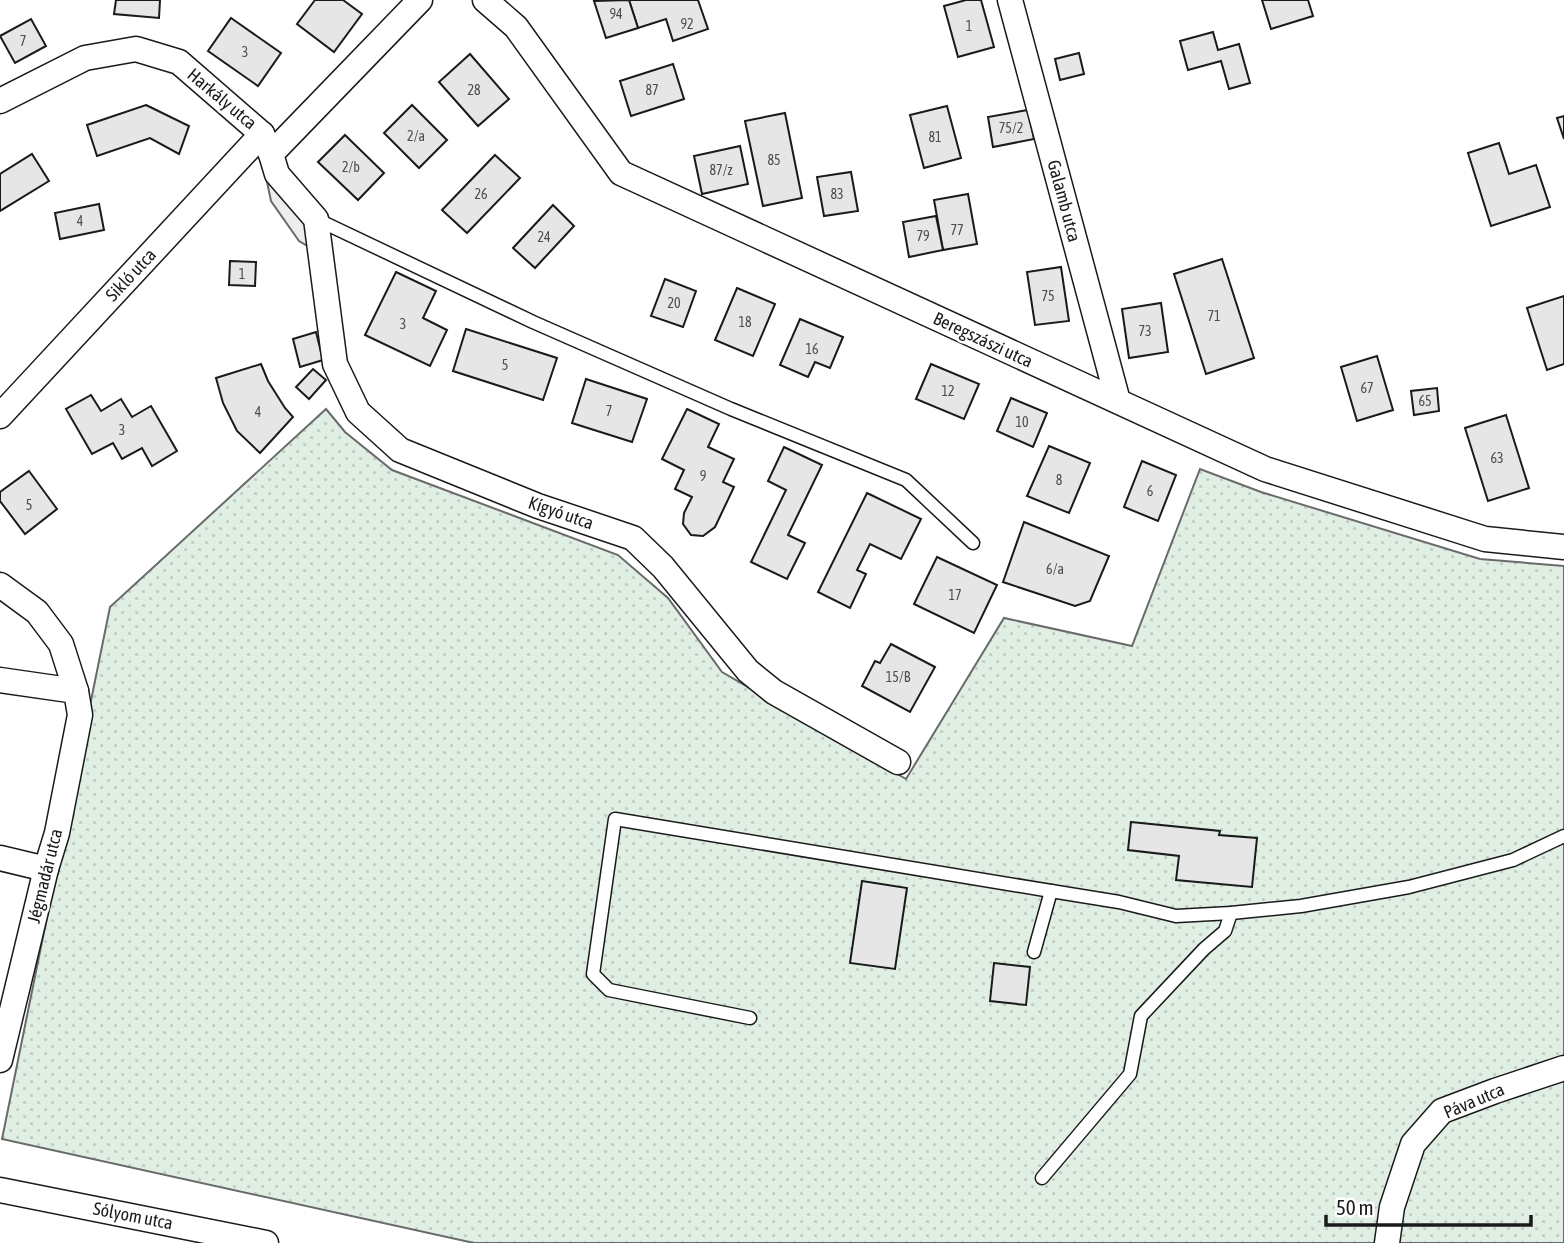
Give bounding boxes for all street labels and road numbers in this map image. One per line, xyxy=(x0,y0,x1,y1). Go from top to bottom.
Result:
street label: Harkály utca xyxy=(184,64,261,134)
street label: Galamb utca xyxy=(1044,158,1085,244)
street label: Sikló utca xyxy=(101,244,160,305)
street label: Beregszászi utca xyxy=(930,307,1036,372)
street label: Kígyó utca xyxy=(526,492,597,533)
street label: Jégmadár utca xyxy=(23,827,66,925)
street label: Páva utca xyxy=(1440,1078,1507,1123)
street label: Sólyom utca xyxy=(92,1198,175,1233)

